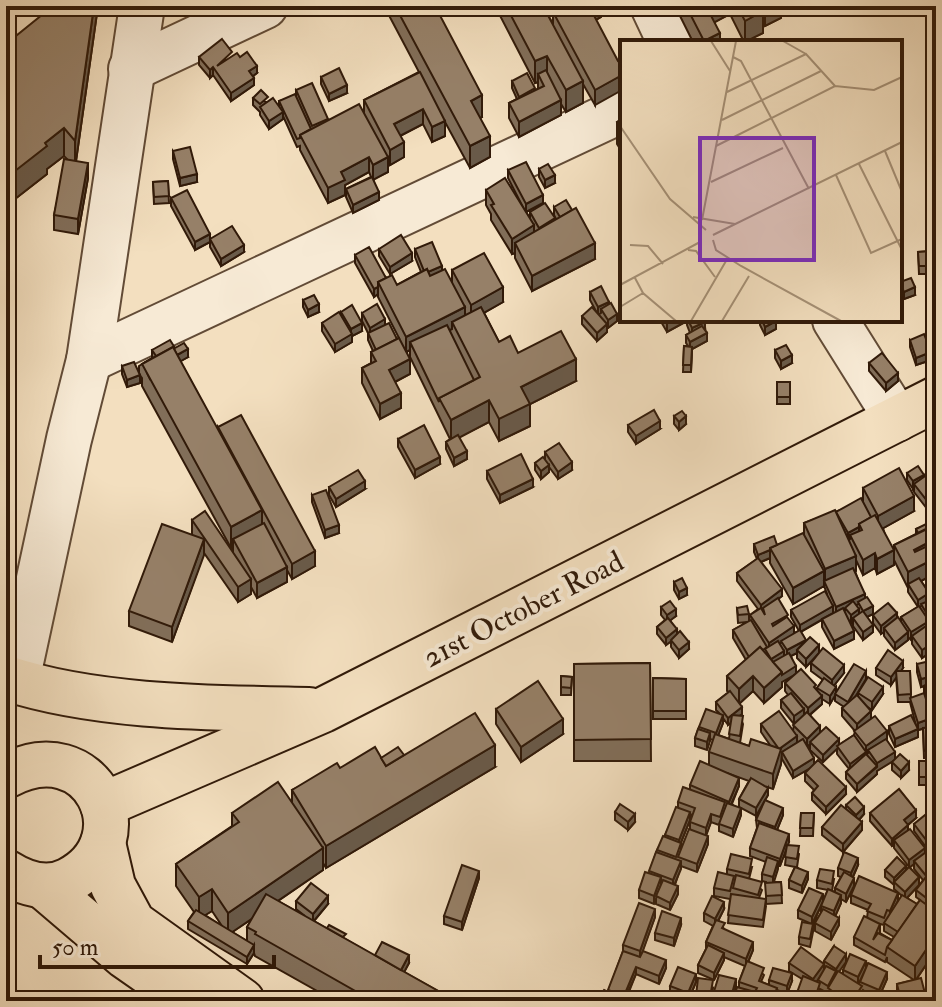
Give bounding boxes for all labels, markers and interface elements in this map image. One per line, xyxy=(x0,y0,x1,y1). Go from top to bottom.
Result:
inset map xyxy=(620,40,902,322)
street label: 21st October Road xyxy=(417,543,630,676)
scale bar xyxy=(40,919,274,969)
text: 50 m xyxy=(52,932,99,963)

